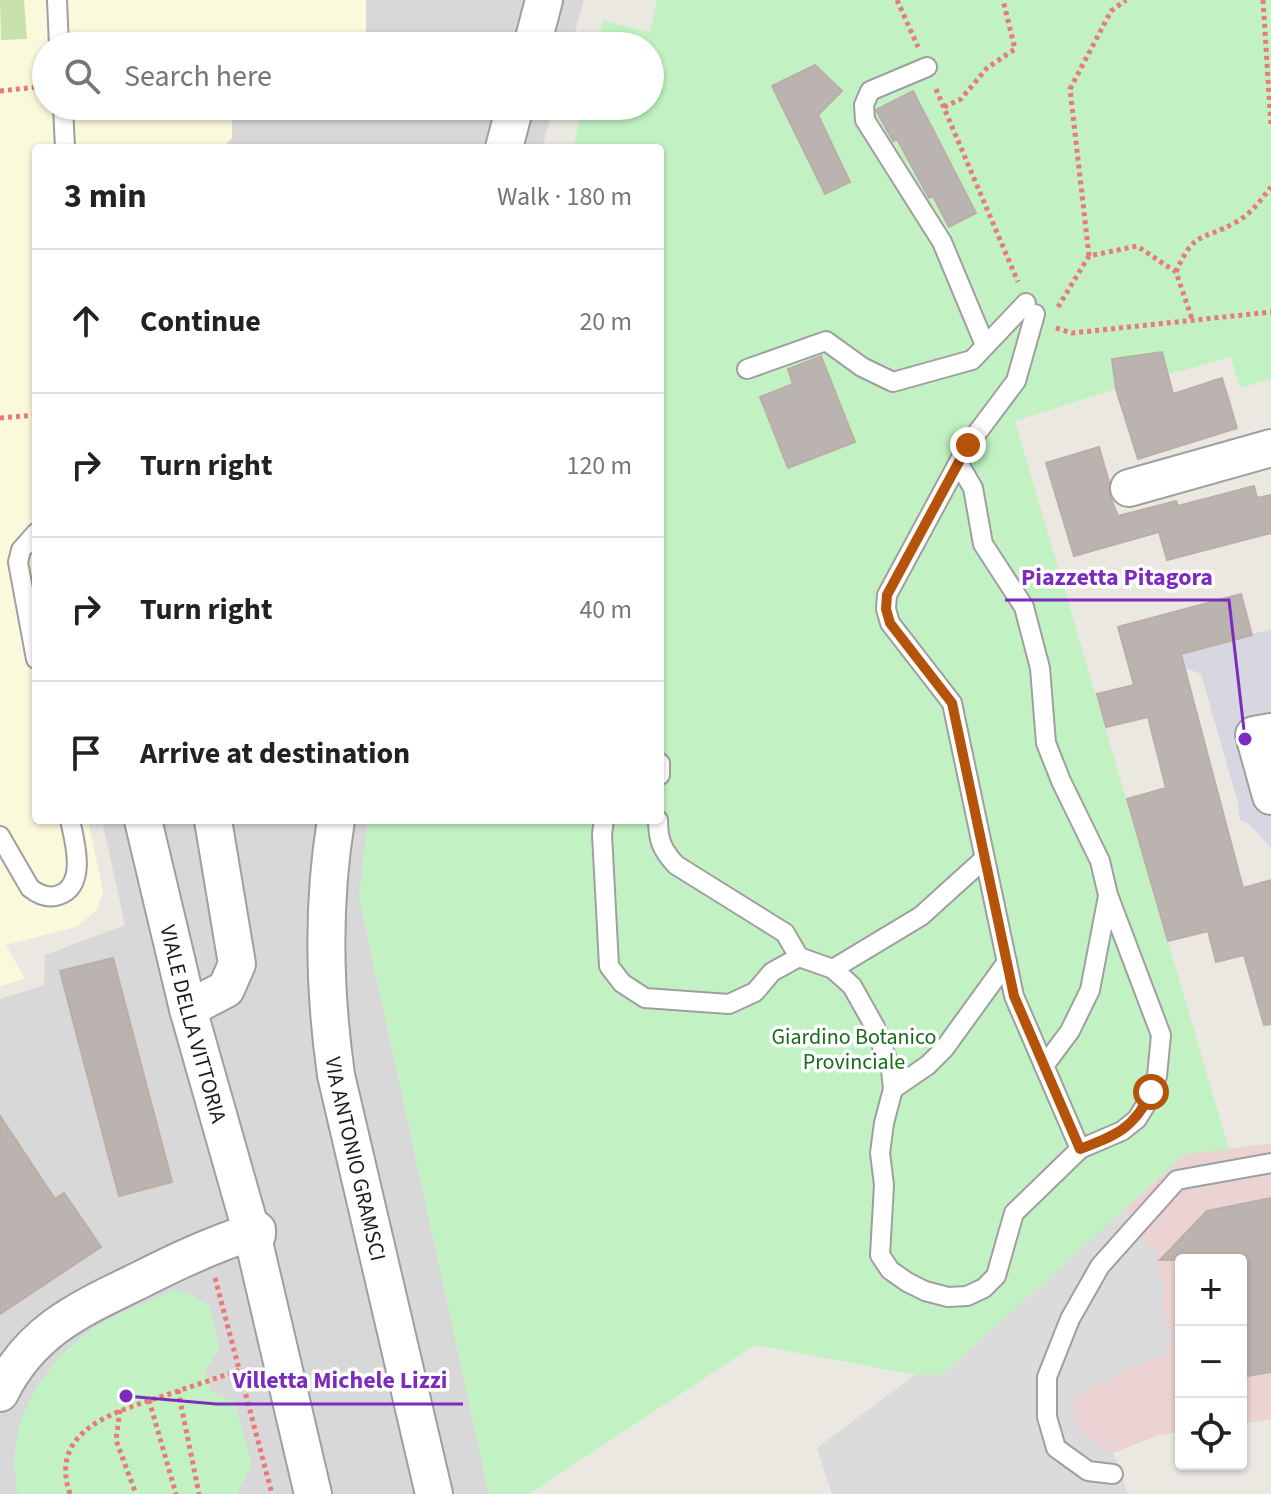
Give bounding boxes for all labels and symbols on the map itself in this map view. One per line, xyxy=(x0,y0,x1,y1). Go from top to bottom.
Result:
route end xyxy=(950,427,986,463)
callout: Piazzetta Pitagora xyxy=(1005,552,1229,600)
text: Piazzetta Pitagora xyxy=(1021,560,1213,595)
street label: VIALE DELLA VITTORIA xyxy=(151,922,235,1127)
park label: Giardino Botanico Provinciale xyxy=(772,1021,936,1078)
street label: VIA ANTONIO GRAMSCI xyxy=(317,1055,394,1264)
route start xyxy=(1133,1074,1169,1110)
callout: Villetta Michele Lizzi xyxy=(216,1356,463,1404)
text: Villetta Michele Lizzi xyxy=(232,1363,447,1398)

